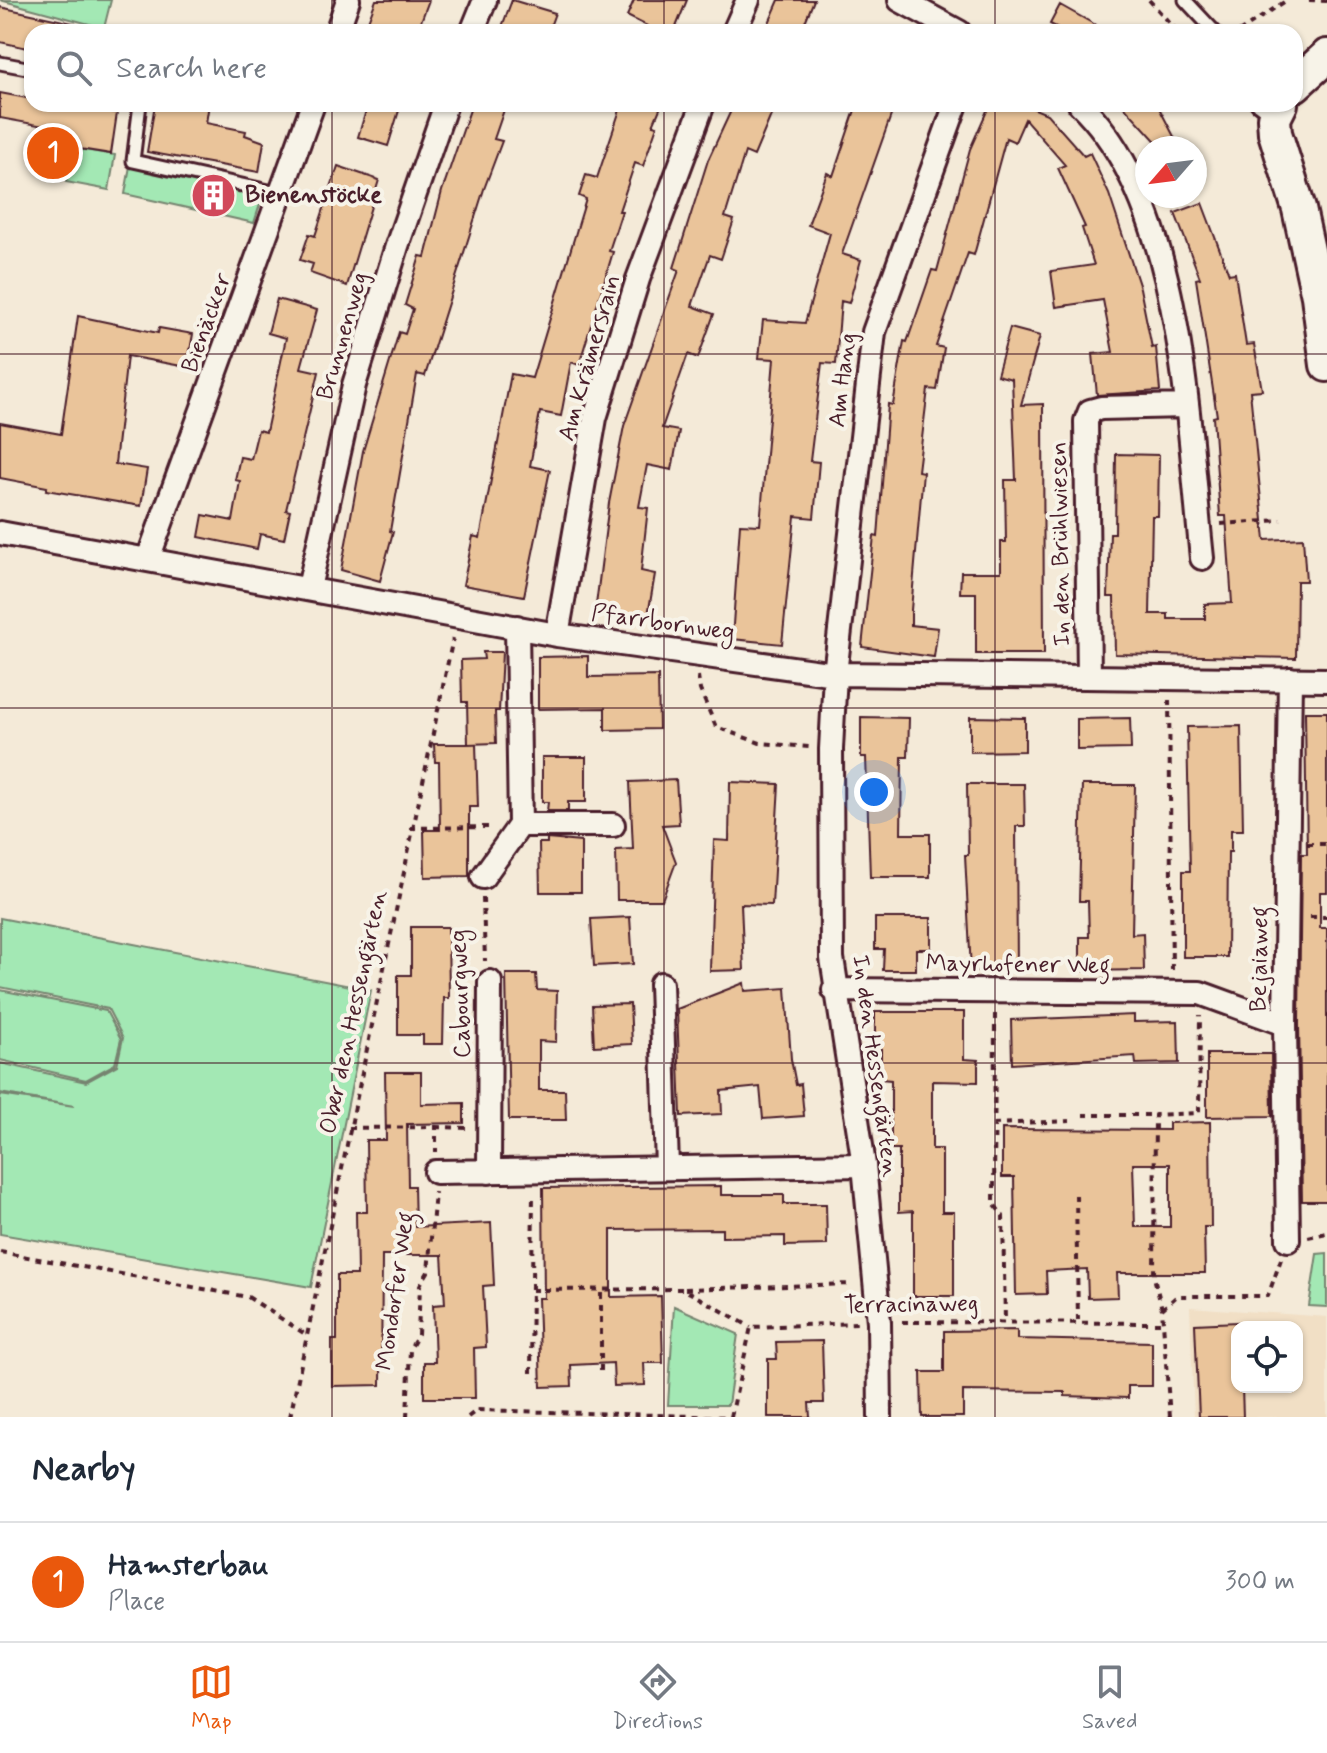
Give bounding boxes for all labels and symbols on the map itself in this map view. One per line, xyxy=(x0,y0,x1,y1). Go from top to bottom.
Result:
pin: 1 xyxy=(27,123,79,183)
north arrow xyxy=(1135,136,1207,208)
building icon: Bienenstöcke xyxy=(190,171,238,219)
place label: Bienenstöcke xyxy=(245,180,382,211)
street label: Bienäcker xyxy=(175,268,240,377)
street label: Brunnenweg xyxy=(310,268,376,404)
street label: Am Krämersrain xyxy=(551,271,629,445)
street label: Am Hang xyxy=(822,331,864,429)
street label: In den Brühlwiesen xyxy=(1044,441,1078,647)
street label: Pfarrbornweg xyxy=(589,598,737,650)
your location xyxy=(854,772,894,812)
street label: Ober den Hessengärten xyxy=(313,887,398,1137)
street label: Bejaiaweg xyxy=(1244,906,1279,1012)
street label: Cabourgweg xyxy=(443,929,481,1059)
street label: Mayrhofener Weg xyxy=(925,948,1111,985)
street label: In den Hessengärten xyxy=(841,953,906,1180)
street label: Mondorfer Weg xyxy=(370,1210,425,1373)
street label: Terracinaweg xyxy=(843,1288,979,1322)

